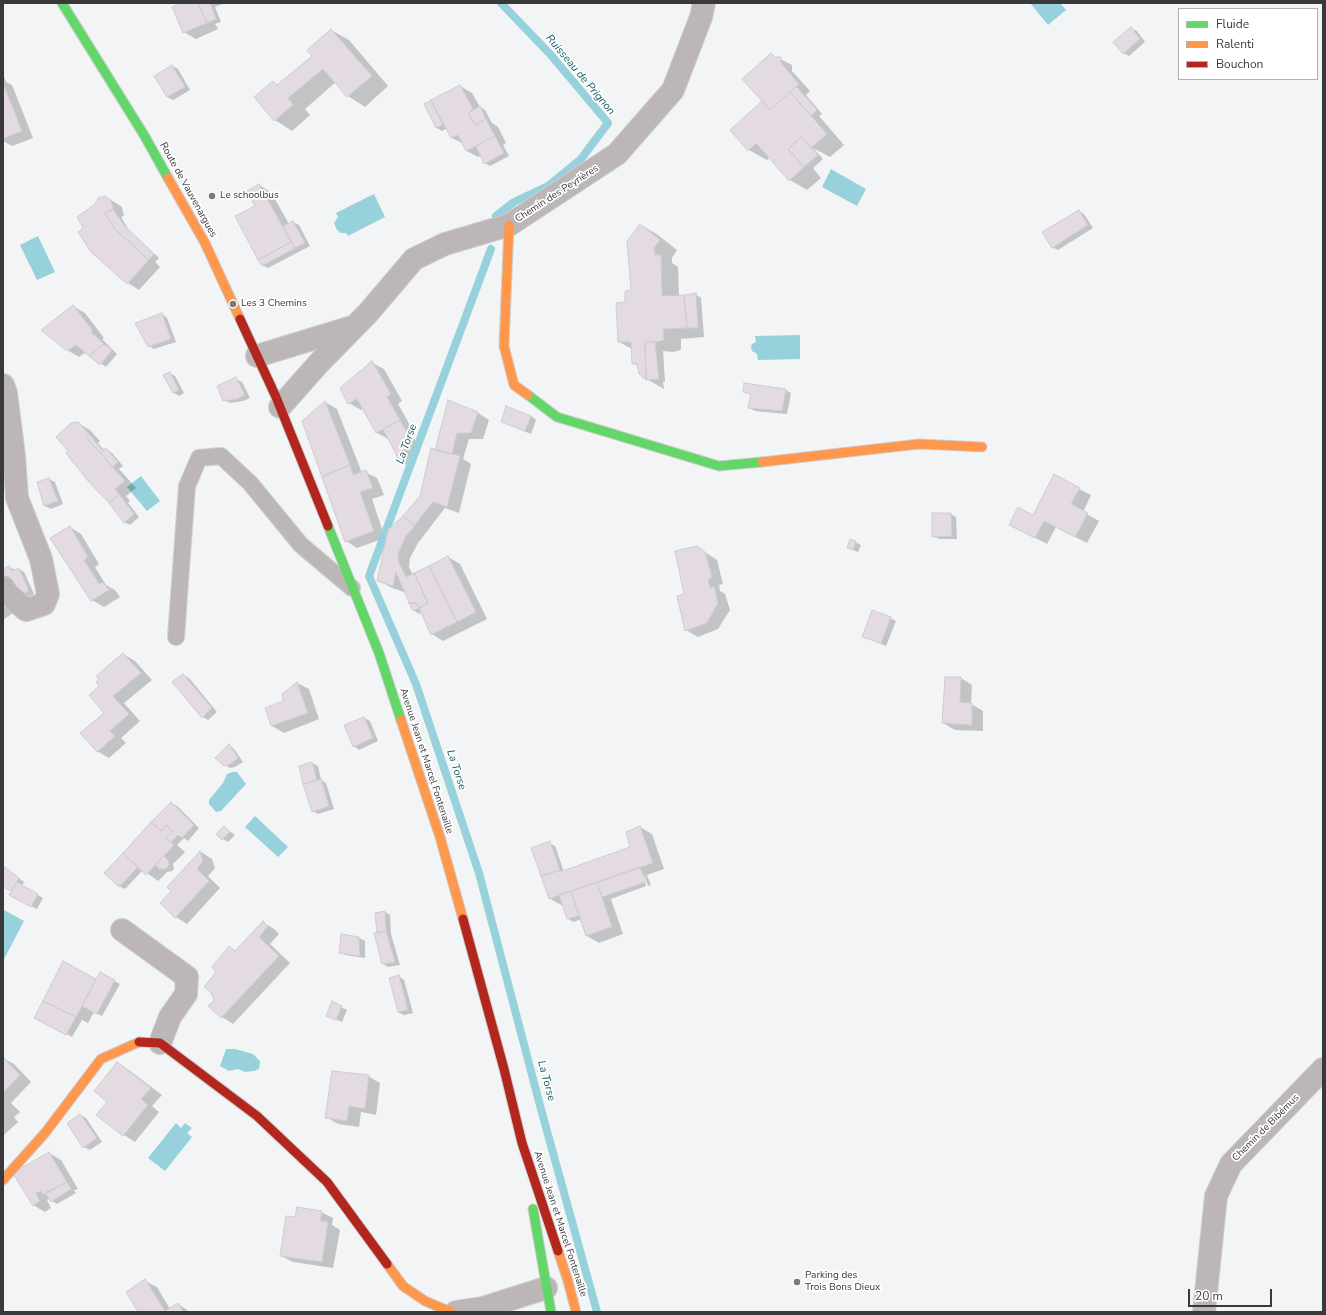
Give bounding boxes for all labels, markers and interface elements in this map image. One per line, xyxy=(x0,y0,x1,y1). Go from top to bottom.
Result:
legend xyxy=(1178,8,1318,80)
text: Fluide xyxy=(1216,16,1249,32)
water label: Ruisseau de Prignon xyxy=(543,32,617,118)
text: Ralenti xyxy=(1216,36,1254,52)
text: Bouchon xyxy=(1216,56,1263,72)
street label: Route de Vauvenargues xyxy=(157,141,219,239)
street label: Chemin des Peyrières xyxy=(513,163,601,225)
place label: Le schoolbus xyxy=(220,190,279,202)
marker: Le schoolbus xyxy=(207,191,217,201)
place label: Les 3 Chemins xyxy=(241,298,307,310)
marker: Les 3 Chemins xyxy=(228,299,238,309)
water label: La Torse xyxy=(394,422,420,466)
street label: Avenue Jean et Marcel Fontenaille xyxy=(397,687,455,835)
water label: La Torse xyxy=(443,748,469,792)
water label: La Torse xyxy=(534,1059,558,1103)
street label: Chemin de Bibémus xyxy=(1230,1092,1302,1164)
street label: Avenue Jean et Marcel Fontenaille xyxy=(531,1150,589,1298)
place label: Parking des Trois Bons Dieux xyxy=(805,1270,880,1294)
marker: Parking des Trois Bons Dieux xyxy=(792,1277,802,1287)
scale bar xyxy=(1190,1281,1274,1307)
text: 20 m xyxy=(1195,1288,1223,1304)

